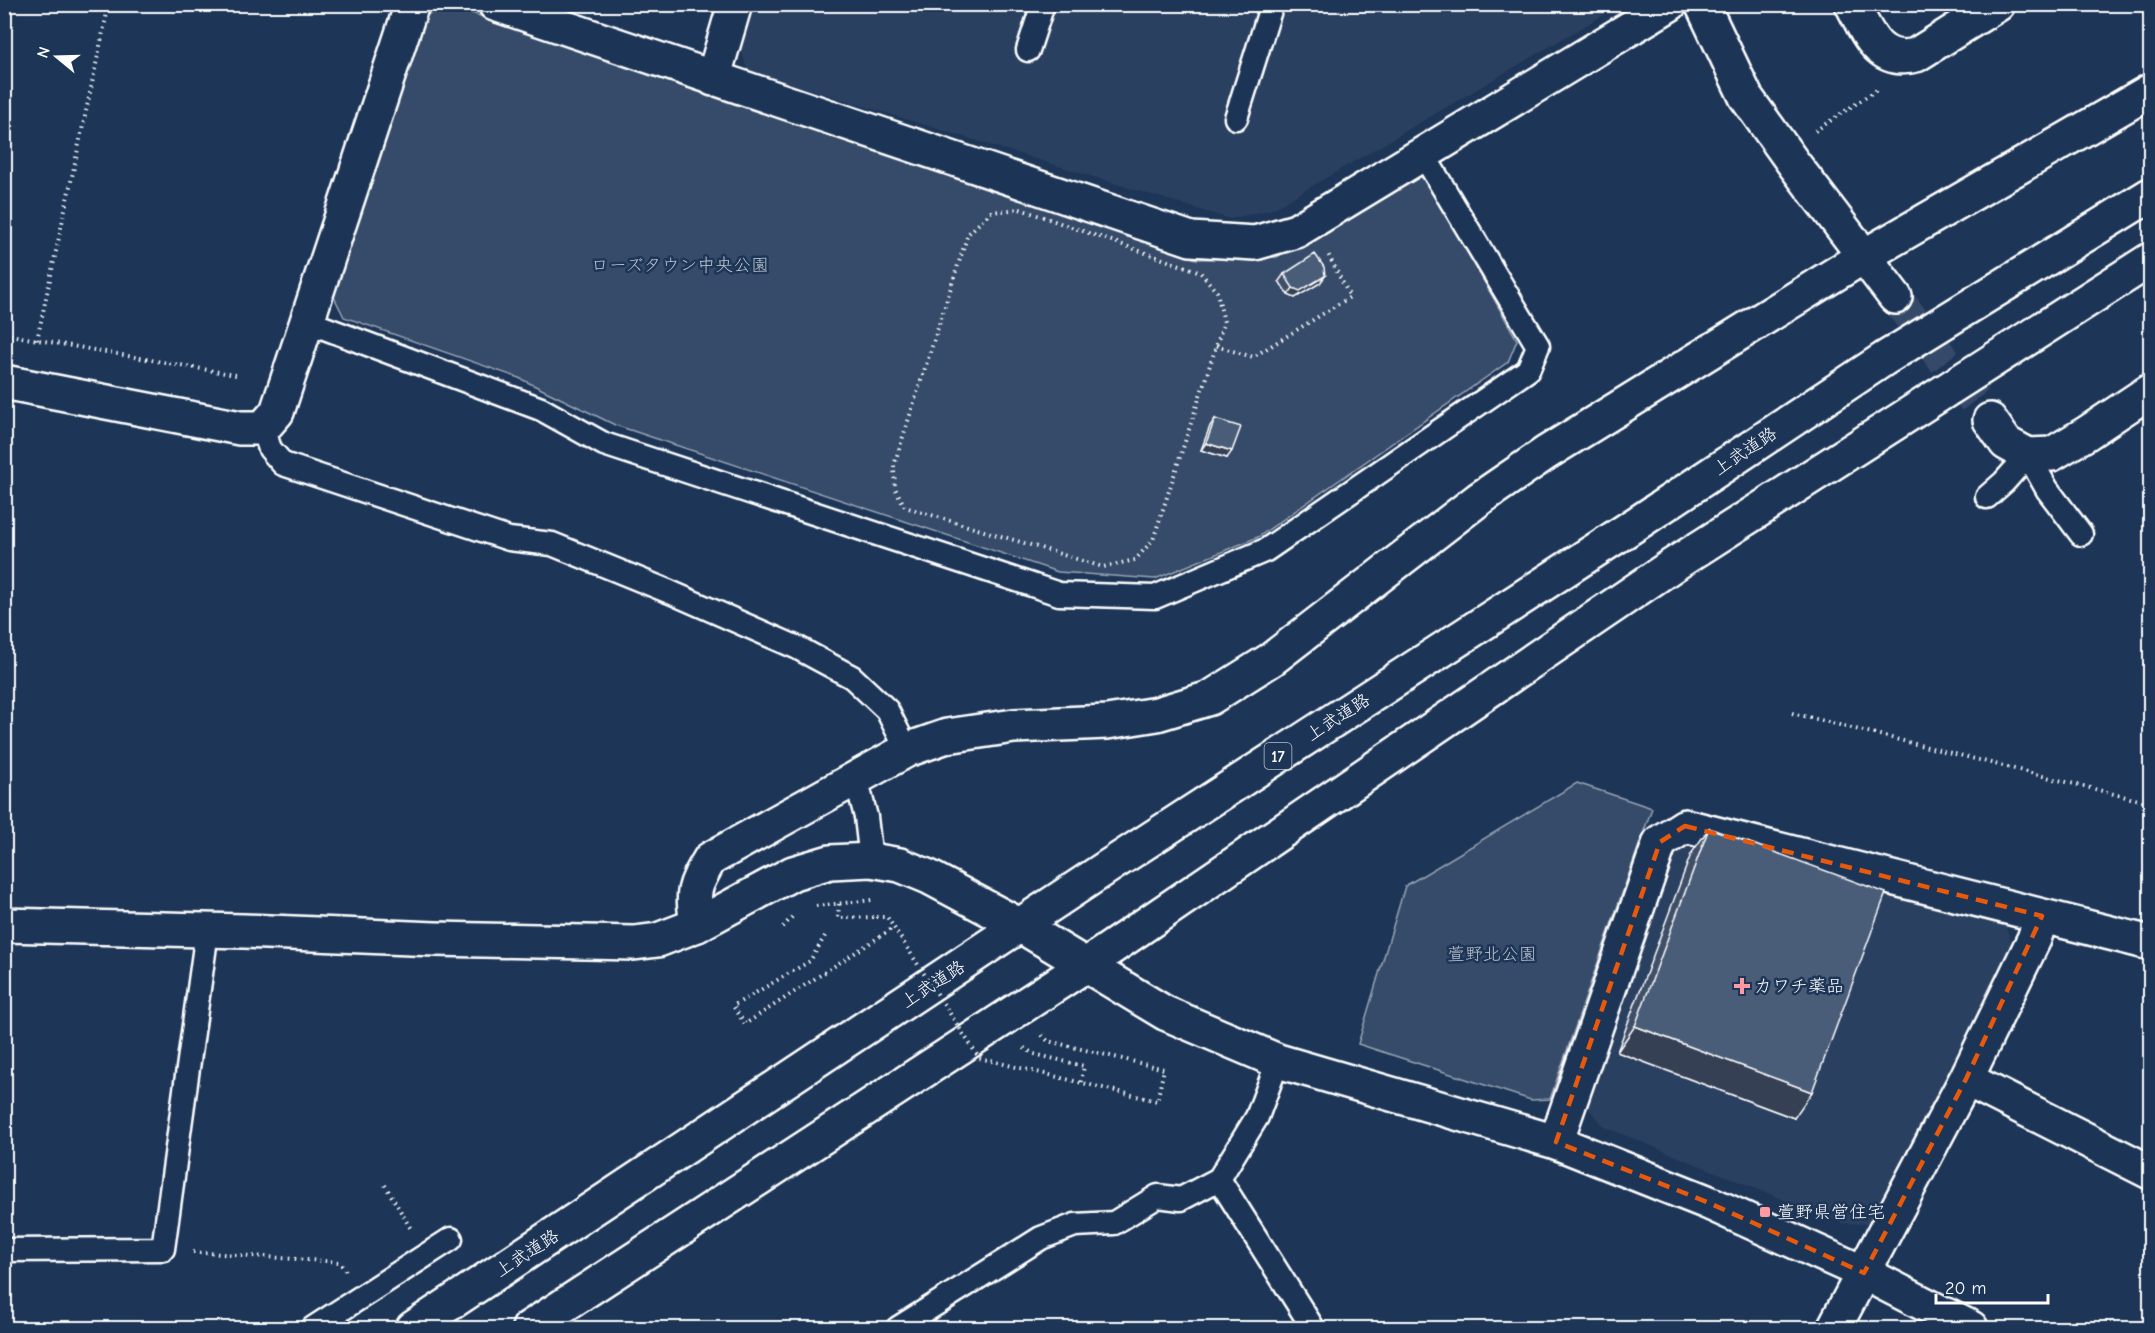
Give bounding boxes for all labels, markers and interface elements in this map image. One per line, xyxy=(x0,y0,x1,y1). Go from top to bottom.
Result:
north arrow xyxy=(27,27,87,87)
text: N xyxy=(34,45,54,60)
park label: ローズタウン中央公園 xyxy=(591,255,769,276)
street label: 上武道路 xyxy=(1710,423,1781,480)
street label: 上武道路 xyxy=(1302,689,1374,746)
road number: 17 xyxy=(1264,743,1292,769)
park label: 萱野北公園 xyxy=(1447,944,1537,965)
street label: 上武道路 xyxy=(897,956,969,1013)
place label: カワチ薬品 xyxy=(1754,976,1844,997)
marker: カワチ薬品 xyxy=(1735,979,1749,993)
place label: 萱野県営住宅 xyxy=(1777,1202,1885,1223)
marker: 萱野県営住宅 xyxy=(1758,1205,1772,1219)
street label: 上武道路 xyxy=(491,1225,563,1282)
scale bar xyxy=(1936,1267,2048,1305)
text: 20 m xyxy=(1945,1278,1986,1299)

